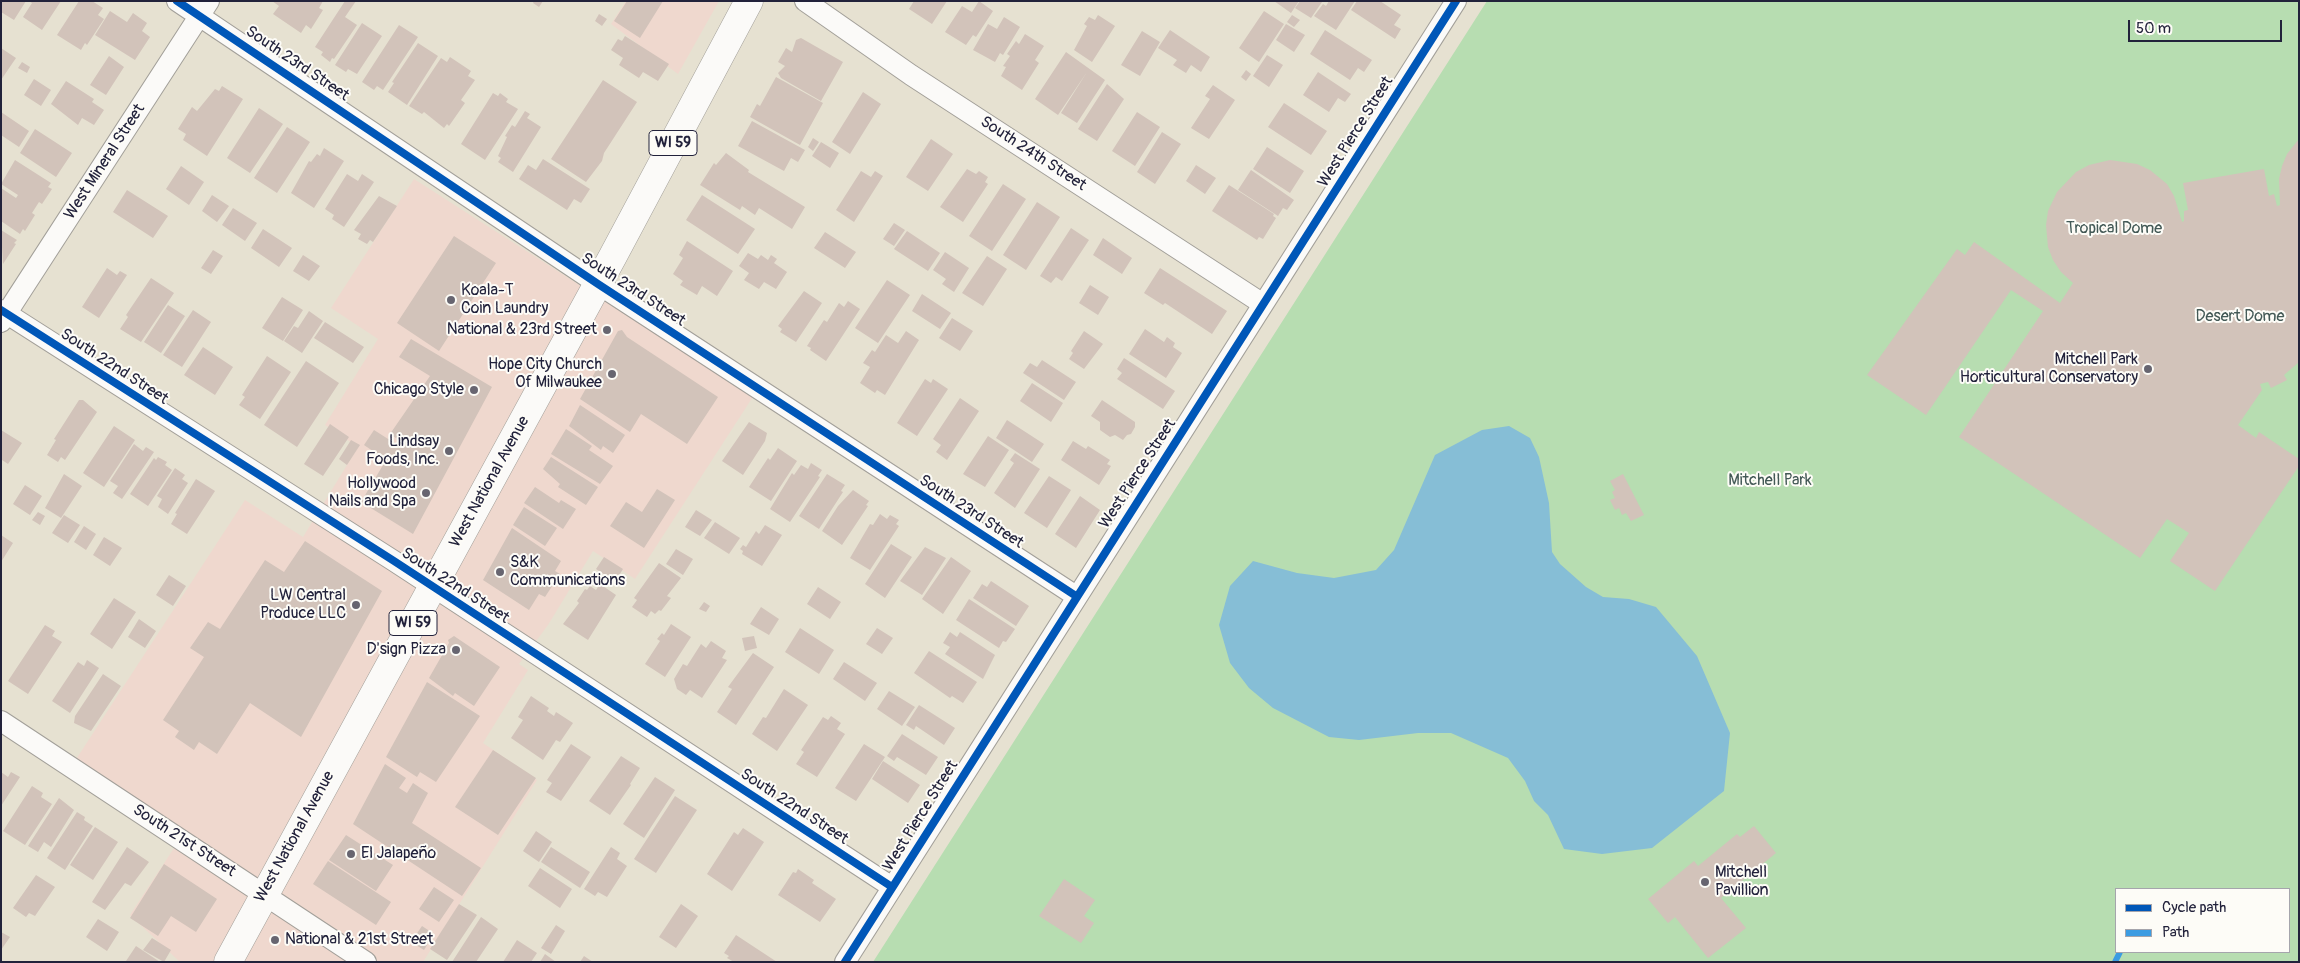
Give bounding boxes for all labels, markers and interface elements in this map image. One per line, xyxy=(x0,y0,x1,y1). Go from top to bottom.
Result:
scale bar xyxy=(2130,10,2284,42)
text: 50 m xyxy=(2136,19,2171,38)
street label: South 23rd Street xyxy=(242,22,352,106)
street label: West Pierce Street xyxy=(1314,73,1398,191)
street label: West Mineral Street xyxy=(61,101,149,223)
street label: South 24th Street xyxy=(976,113,1090,195)
road number: WI 59 xyxy=(649,130,697,156)
park label: Tropical Dome xyxy=(2066,219,2162,239)
street label: South 23rd Street xyxy=(577,249,689,331)
place label: Koala-T Coin Laundry xyxy=(461,281,548,319)
marker: Koala-T Coin Laundry xyxy=(445,294,457,306)
park label: Desert Dome xyxy=(2196,307,2284,327)
place label: National & 23rd Street xyxy=(447,320,597,340)
marker: National & 23rd Street xyxy=(601,324,613,336)
street label: South 22nd Street xyxy=(56,325,172,409)
place label: Mitchell Park Horticultural Conservatory xyxy=(1960,350,2138,388)
place label: Hope City Church Of Milwaukee xyxy=(488,355,602,393)
marker: Mitchell Park Horticultural Conservatory xyxy=(2142,363,2154,375)
marker: Hope City Church Of Milwaukee xyxy=(606,368,618,380)
place label: Chicago Style xyxy=(374,380,464,400)
marker: Chicago Style xyxy=(468,384,480,396)
street label: West National Avenue xyxy=(446,413,534,551)
street label: West Pierce Street xyxy=(1095,416,1181,532)
place label: Lindsay Foods, Inc. xyxy=(366,432,439,470)
marker: Lindsay Foods, Inc. xyxy=(443,445,455,457)
street label: South 23rd Street xyxy=(915,471,1027,553)
park label: Mitchell Park xyxy=(1728,471,1812,491)
place label: Hollywood Nails and Spa xyxy=(329,474,416,512)
marker: Hollywood Nails and Spa xyxy=(420,487,432,499)
street label: South 22nd Street xyxy=(397,544,513,628)
place label: S&K Communications xyxy=(510,553,625,591)
marker: S&K Communications xyxy=(494,566,506,578)
place label: LW Central Produce LLC xyxy=(260,586,346,624)
marker: LW Central Produce LLC xyxy=(350,599,362,611)
road number: WI 59 xyxy=(389,610,437,636)
place label: D'sign Pizza xyxy=(366,640,446,660)
marker: D'sign Pizza xyxy=(450,644,462,656)
street label: West Pierce Street xyxy=(879,757,963,875)
street label: South 22nd Street xyxy=(736,765,852,849)
street label: West National Avenue xyxy=(251,768,339,906)
street label: South 21st Street xyxy=(129,801,239,881)
place label: El Jalapeño xyxy=(361,844,436,864)
marker: El Jalapeño xyxy=(345,848,357,860)
place label: Mitchell Pavillion xyxy=(1715,863,1769,901)
marker: Mitchell Pavillion xyxy=(1699,876,1711,888)
legend xyxy=(2115,888,2290,953)
text: Cycle path xyxy=(2162,898,2226,917)
text: Path xyxy=(2162,923,2189,942)
place label: National & 21st Street xyxy=(285,930,433,950)
marker: National & 21st Street xyxy=(269,934,281,946)

